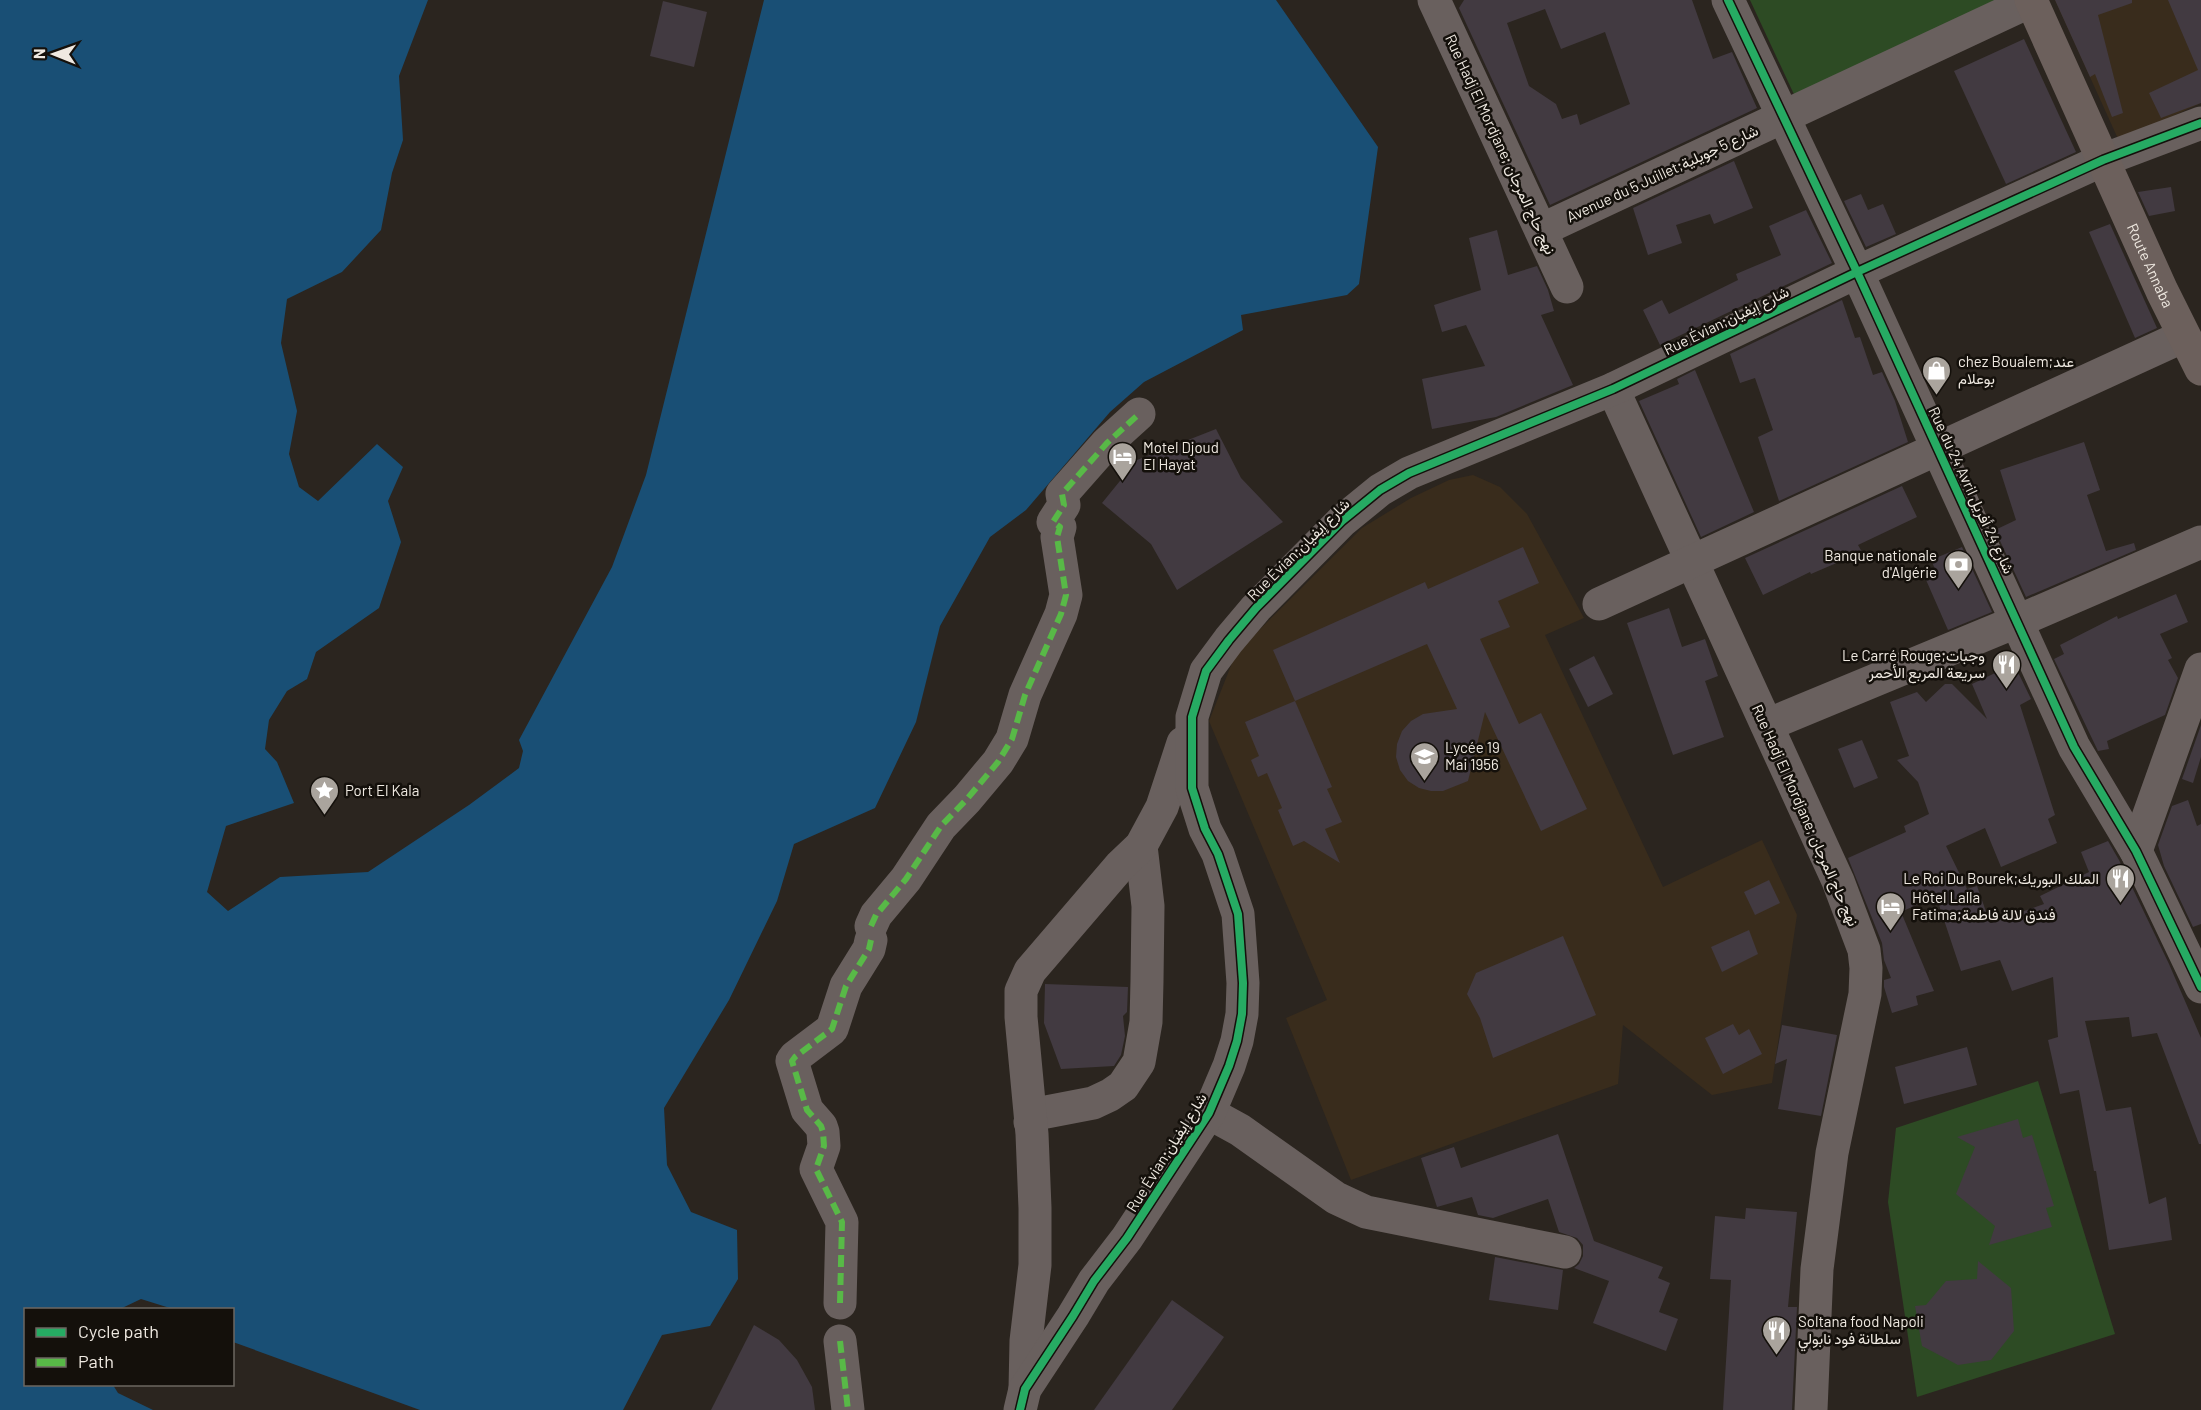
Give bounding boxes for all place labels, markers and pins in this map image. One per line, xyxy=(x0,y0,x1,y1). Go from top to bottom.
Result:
place label: chez Boualem;عند بوعلام xyxy=(1958,352,2074,389)
shop icon: chez Boualem;عند بوعلام xyxy=(1921,354,1953,396)
place label: Motel Djoud El Hayat xyxy=(1143,438,1219,473)
hotel icon: Motel Djoud El Hayat xyxy=(1106,440,1138,482)
place label: Banque nationale d'Algérie xyxy=(1824,546,1937,581)
bank icon: Banque nationale d'Algérie xyxy=(1942,548,1974,590)
place label: Le Carré Rouge;وجبات سريعة المربع الأحمر xyxy=(1842,646,1985,684)
restaurant icon: Le Carré Rouge;وجبات سريعة المربع الأحمر xyxy=(1990,648,2022,690)
place label: Lycée 19 Mai 1956 xyxy=(1445,738,1500,773)
school or university icon: Lycée 19 Mai 1956 xyxy=(1408,740,1440,782)
place icon: Port El Kala xyxy=(308,774,340,816)
place label: Port El Kala xyxy=(345,781,419,799)
restaurant icon: Le Roi Du Bourek;الملك البوريك xyxy=(2104,862,2136,904)
place label: Le Roi Du Bourek;الملك البوريك xyxy=(1903,869,2099,888)
place label: Hôtel Lalla Fatima;فندق لالة فاطمة xyxy=(1912,888,2056,924)
hotel icon: Hôtel Lalla Fatima;فندق لالة فاطمة xyxy=(1875,890,1907,932)
place label: Soltana food Napoli سلطانة فود نابولي xyxy=(1798,1312,1924,1352)
restaurant icon: Soltana food Napoli سلطانة فود نابولي xyxy=(1761,1314,1793,1356)

